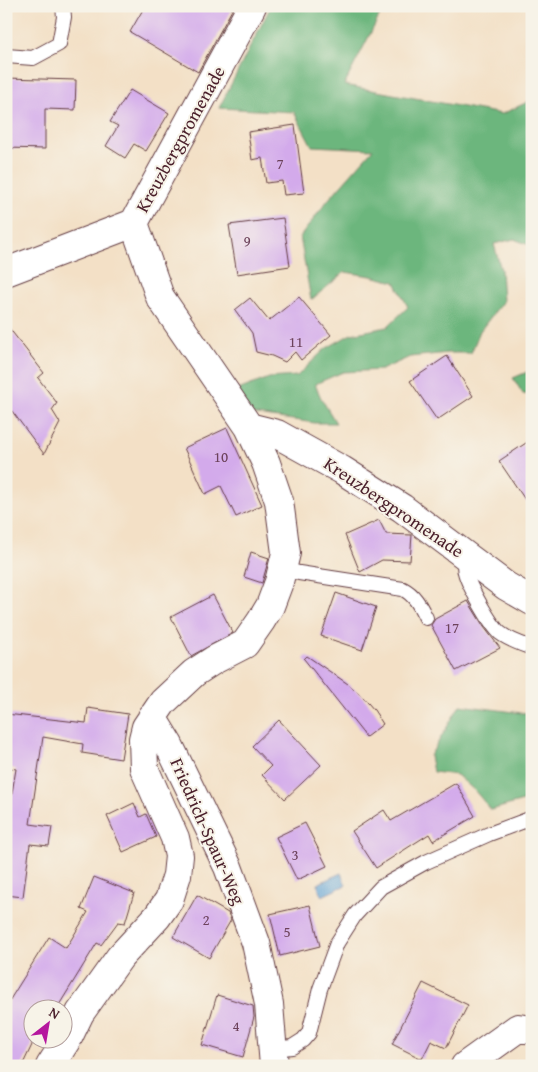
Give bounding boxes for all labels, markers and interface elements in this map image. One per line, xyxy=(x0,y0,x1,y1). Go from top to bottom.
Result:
street label: Kreuzbergpromenade xyxy=(128,61,232,217)
house number: 7 xyxy=(276,153,284,174)
house number: 9 xyxy=(243,230,251,251)
house number: 11 xyxy=(289,331,303,352)
house number: 10 xyxy=(214,446,228,467)
street label: Kreuzbergpromenade xyxy=(319,450,469,564)
house number: 17 xyxy=(445,617,459,638)
street label: Friedrich-Spaur-Weg xyxy=(164,753,253,909)
house number: 3 xyxy=(291,844,299,865)
house number: 2 xyxy=(202,909,210,930)
house number: 5 xyxy=(283,921,291,942)
north arrow xyxy=(22,1000,72,1050)
text: N xyxy=(46,1002,64,1024)
house number: 4 xyxy=(232,1015,240,1036)

